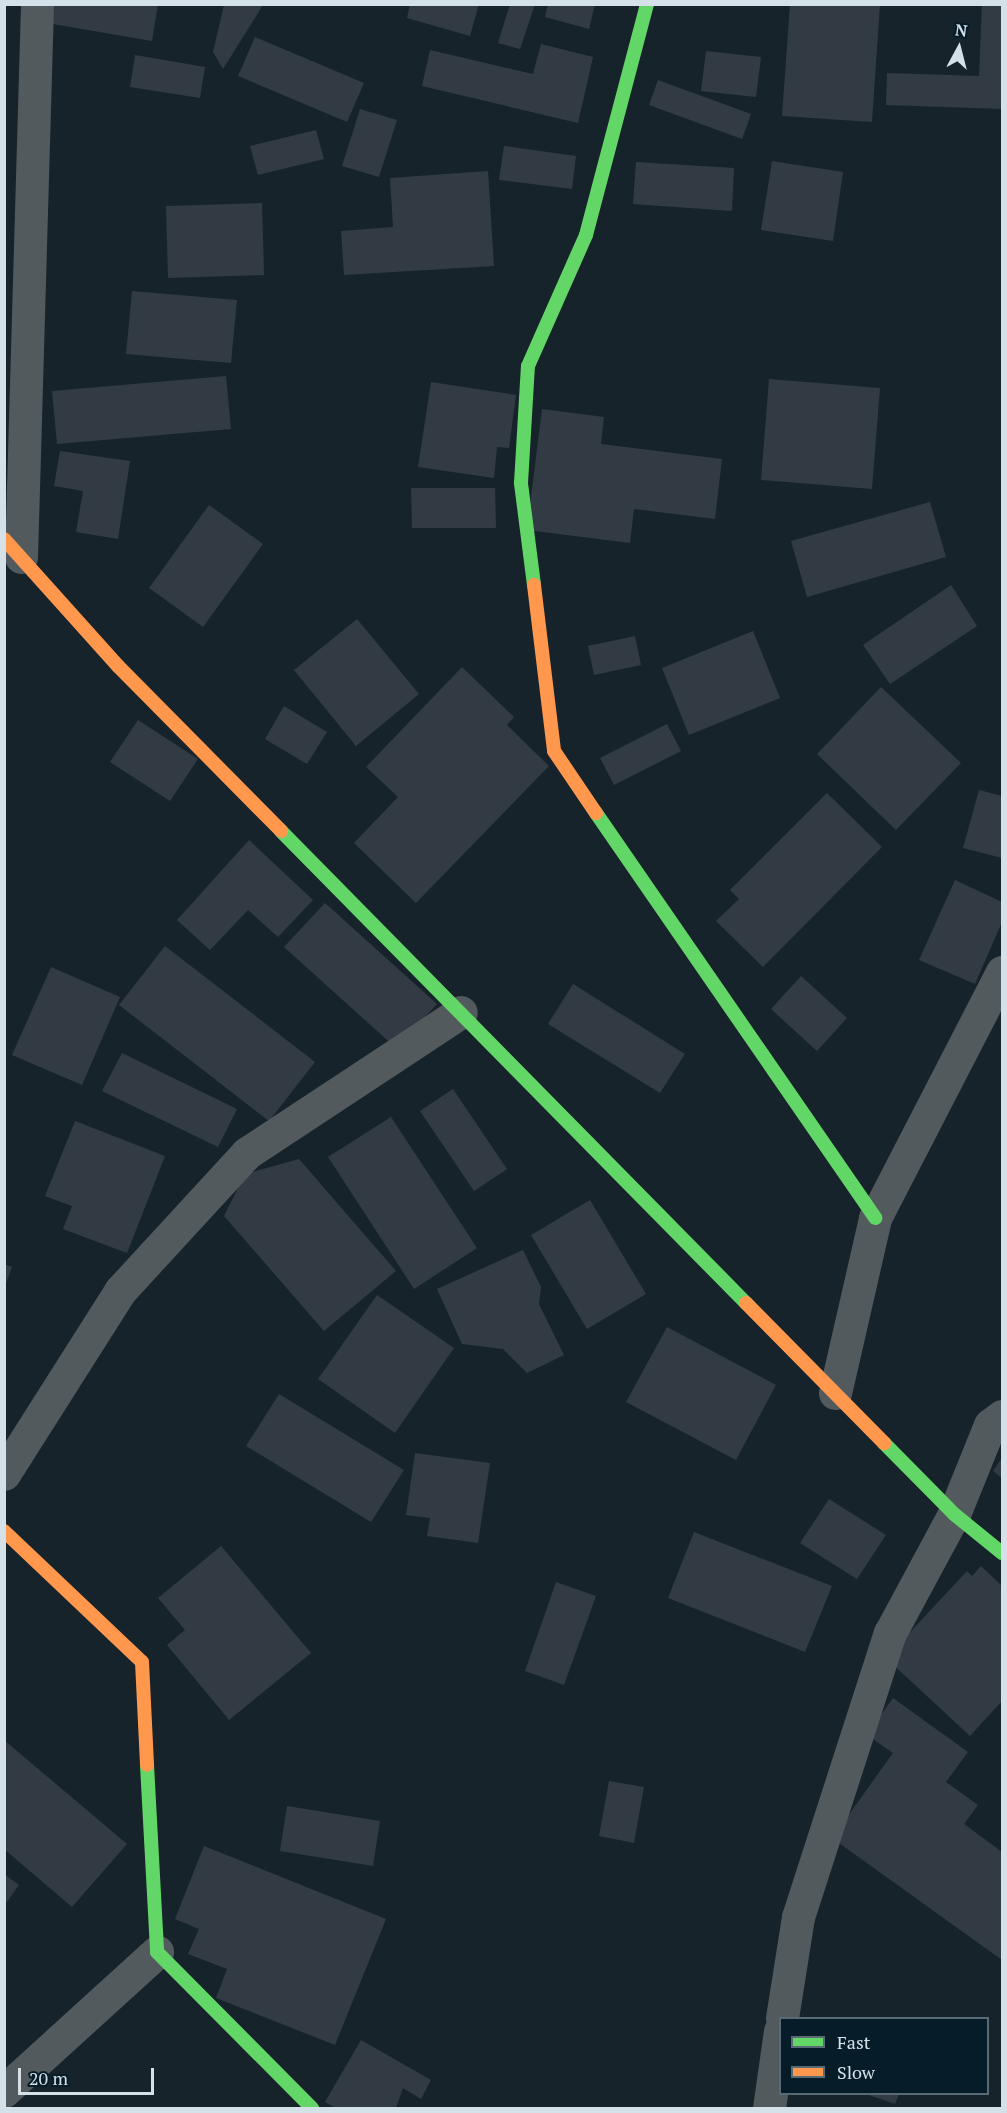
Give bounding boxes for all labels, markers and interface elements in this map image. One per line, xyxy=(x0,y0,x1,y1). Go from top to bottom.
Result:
north arrow xyxy=(929,18,989,78)
text: N xyxy=(954,18,969,42)
legend xyxy=(779,2017,989,2095)
text: Fast xyxy=(837,2030,870,2054)
scale bar xyxy=(21,2056,158,2094)
text: Slow xyxy=(837,2060,875,2084)
text: 20 m xyxy=(29,2066,68,2090)

